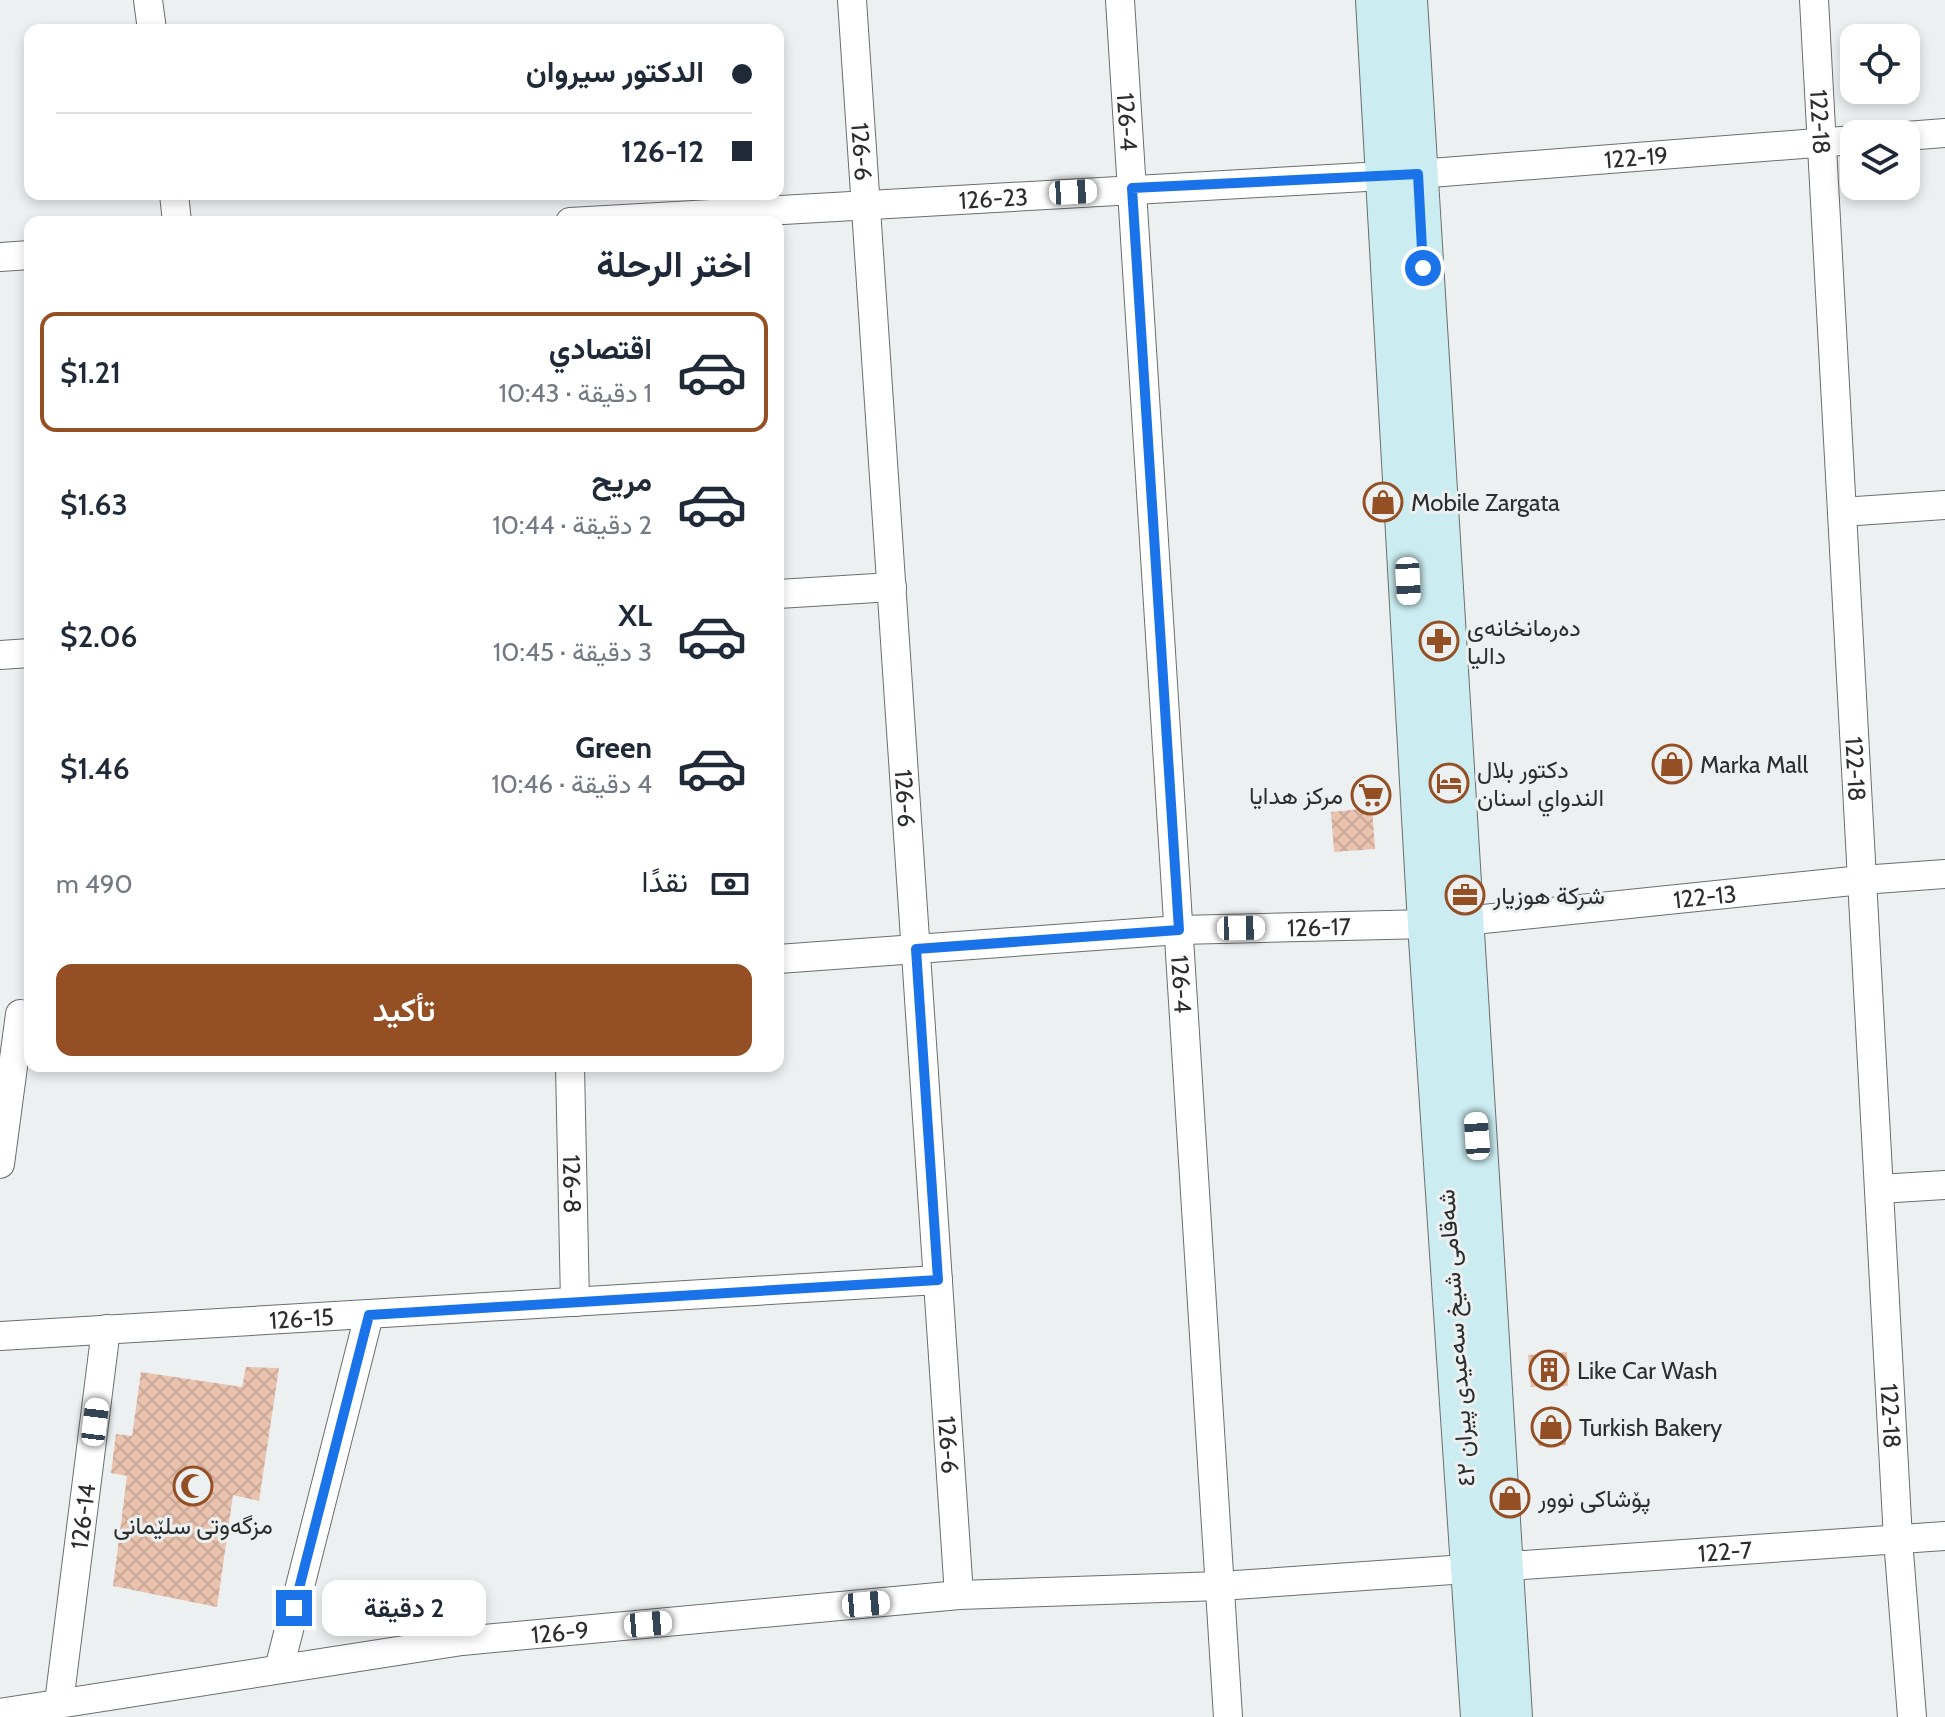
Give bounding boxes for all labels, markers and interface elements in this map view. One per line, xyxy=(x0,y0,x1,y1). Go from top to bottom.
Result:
map controls xyxy=(1840,24,1920,200)
button: locate xyxy=(1840,24,1920,104)
text: الدكتور سيروان xyxy=(526,53,704,90)
street label: 122-18 xyxy=(1804,89,1837,155)
street label: 126-4 xyxy=(1111,92,1144,152)
button: layers xyxy=(1840,120,1920,200)
street label: 126-6 xyxy=(846,122,879,182)
text: 126-12 xyxy=(621,133,704,170)
street label: 122-19 xyxy=(1603,140,1669,174)
car xyxy=(1048,179,1098,205)
street label: 126-23 xyxy=(958,182,1029,214)
text: اختر الرحلة xyxy=(596,242,752,286)
route start xyxy=(1405,250,1441,286)
text: اقتصادي xyxy=(549,330,652,367)
icon: car xyxy=(676,336,748,408)
text: $1.21 xyxy=(60,354,121,391)
text: 1 دقيقة · 10:43 xyxy=(498,377,652,409)
text: مريح xyxy=(592,462,652,499)
icon: car xyxy=(676,468,748,540)
shop icon: Mobile Zargata xyxy=(1362,481,1404,523)
text: $1.63 xyxy=(60,486,128,523)
place label: Mobile Zargata xyxy=(1411,488,1560,517)
text: 2 دقيقة · 10:44 xyxy=(492,509,652,541)
car xyxy=(1395,556,1421,606)
text: XL xyxy=(618,597,652,634)
icon: car xyxy=(676,600,748,672)
place label: دەرمانخانەی دالیا xyxy=(1467,613,1581,670)
text: $2.06 xyxy=(60,618,137,655)
pharmacy icon: دەرمانخانەی دالیا xyxy=(1418,620,1460,662)
text: 3 دقيقة · 10:45 xyxy=(493,636,652,668)
text: Green xyxy=(575,729,652,766)
icon: car xyxy=(676,732,748,804)
street label: 122-18 xyxy=(1840,736,1872,802)
shop icon: Marka Mall xyxy=(1651,743,1693,785)
text: $1.46 xyxy=(60,750,130,787)
place label: Marka Mall xyxy=(1700,750,1809,779)
place label: دكتور بلال الندواي اسنان xyxy=(1477,755,1604,817)
hotel icon: دكتور بلال الندواي اسنان xyxy=(1428,762,1470,804)
text: 4 دقيقة · 10:46 xyxy=(491,768,652,800)
street label: 126-6 xyxy=(889,768,922,828)
supermarket icon: مركز هدايا xyxy=(1350,774,1392,816)
place label: مركز هدايا xyxy=(1249,781,1343,811)
icon: cash xyxy=(708,862,752,906)
text: نقدًا xyxy=(642,863,688,900)
text: 490 m xyxy=(56,868,133,900)
office icon: شرکة هوزیار xyxy=(1444,874,1486,916)
street label: 122-13 xyxy=(1672,879,1738,914)
place label: شرکة هوزیار xyxy=(1492,881,1605,911)
street label: 126-17 xyxy=(1287,911,1351,942)
car xyxy=(1217,916,1265,940)
street label: 126-4 xyxy=(1166,954,1198,1014)
button: تأكيد xyxy=(56,964,752,1056)
car xyxy=(1463,1111,1491,1161)
street label: 126-8 xyxy=(557,1154,588,1214)
street label: شەقامی شیخ سەعیدی پیران ٤٢ xyxy=(1431,1188,1484,1488)
street label: 126-15 xyxy=(268,1302,335,1334)
building icon: Like Car Wash xyxy=(1528,1349,1570,1391)
place label: Like Car Wash xyxy=(1577,1356,1718,1385)
street label: 122-18 xyxy=(1875,1383,1908,1449)
car xyxy=(80,1397,110,1447)
shop icon: Turkish Bakery xyxy=(1530,1406,1572,1448)
place label: Turkish Bakery xyxy=(1579,1413,1722,1442)
street label: 126-6 xyxy=(933,1415,965,1475)
mosque icon: مزگەوتی سلێمانی xyxy=(172,1465,214,1507)
shop icon: پۆشاکی نوور xyxy=(1489,1477,1531,1519)
street label: 126-14 xyxy=(64,1482,101,1551)
place label: پۆشاکی نوور xyxy=(1537,1484,1651,1515)
place label: مزگەوتی سلێمانی xyxy=(113,1511,273,1541)
street label: 122-7 xyxy=(1697,1535,1753,1568)
callout: 2 دقيقة xyxy=(322,1580,486,1636)
route end xyxy=(276,1590,312,1626)
car xyxy=(841,1590,891,1618)
text: 2 دقيقة xyxy=(364,1592,444,1624)
car xyxy=(623,1610,673,1638)
street label: 126-9 xyxy=(530,1615,590,1649)

